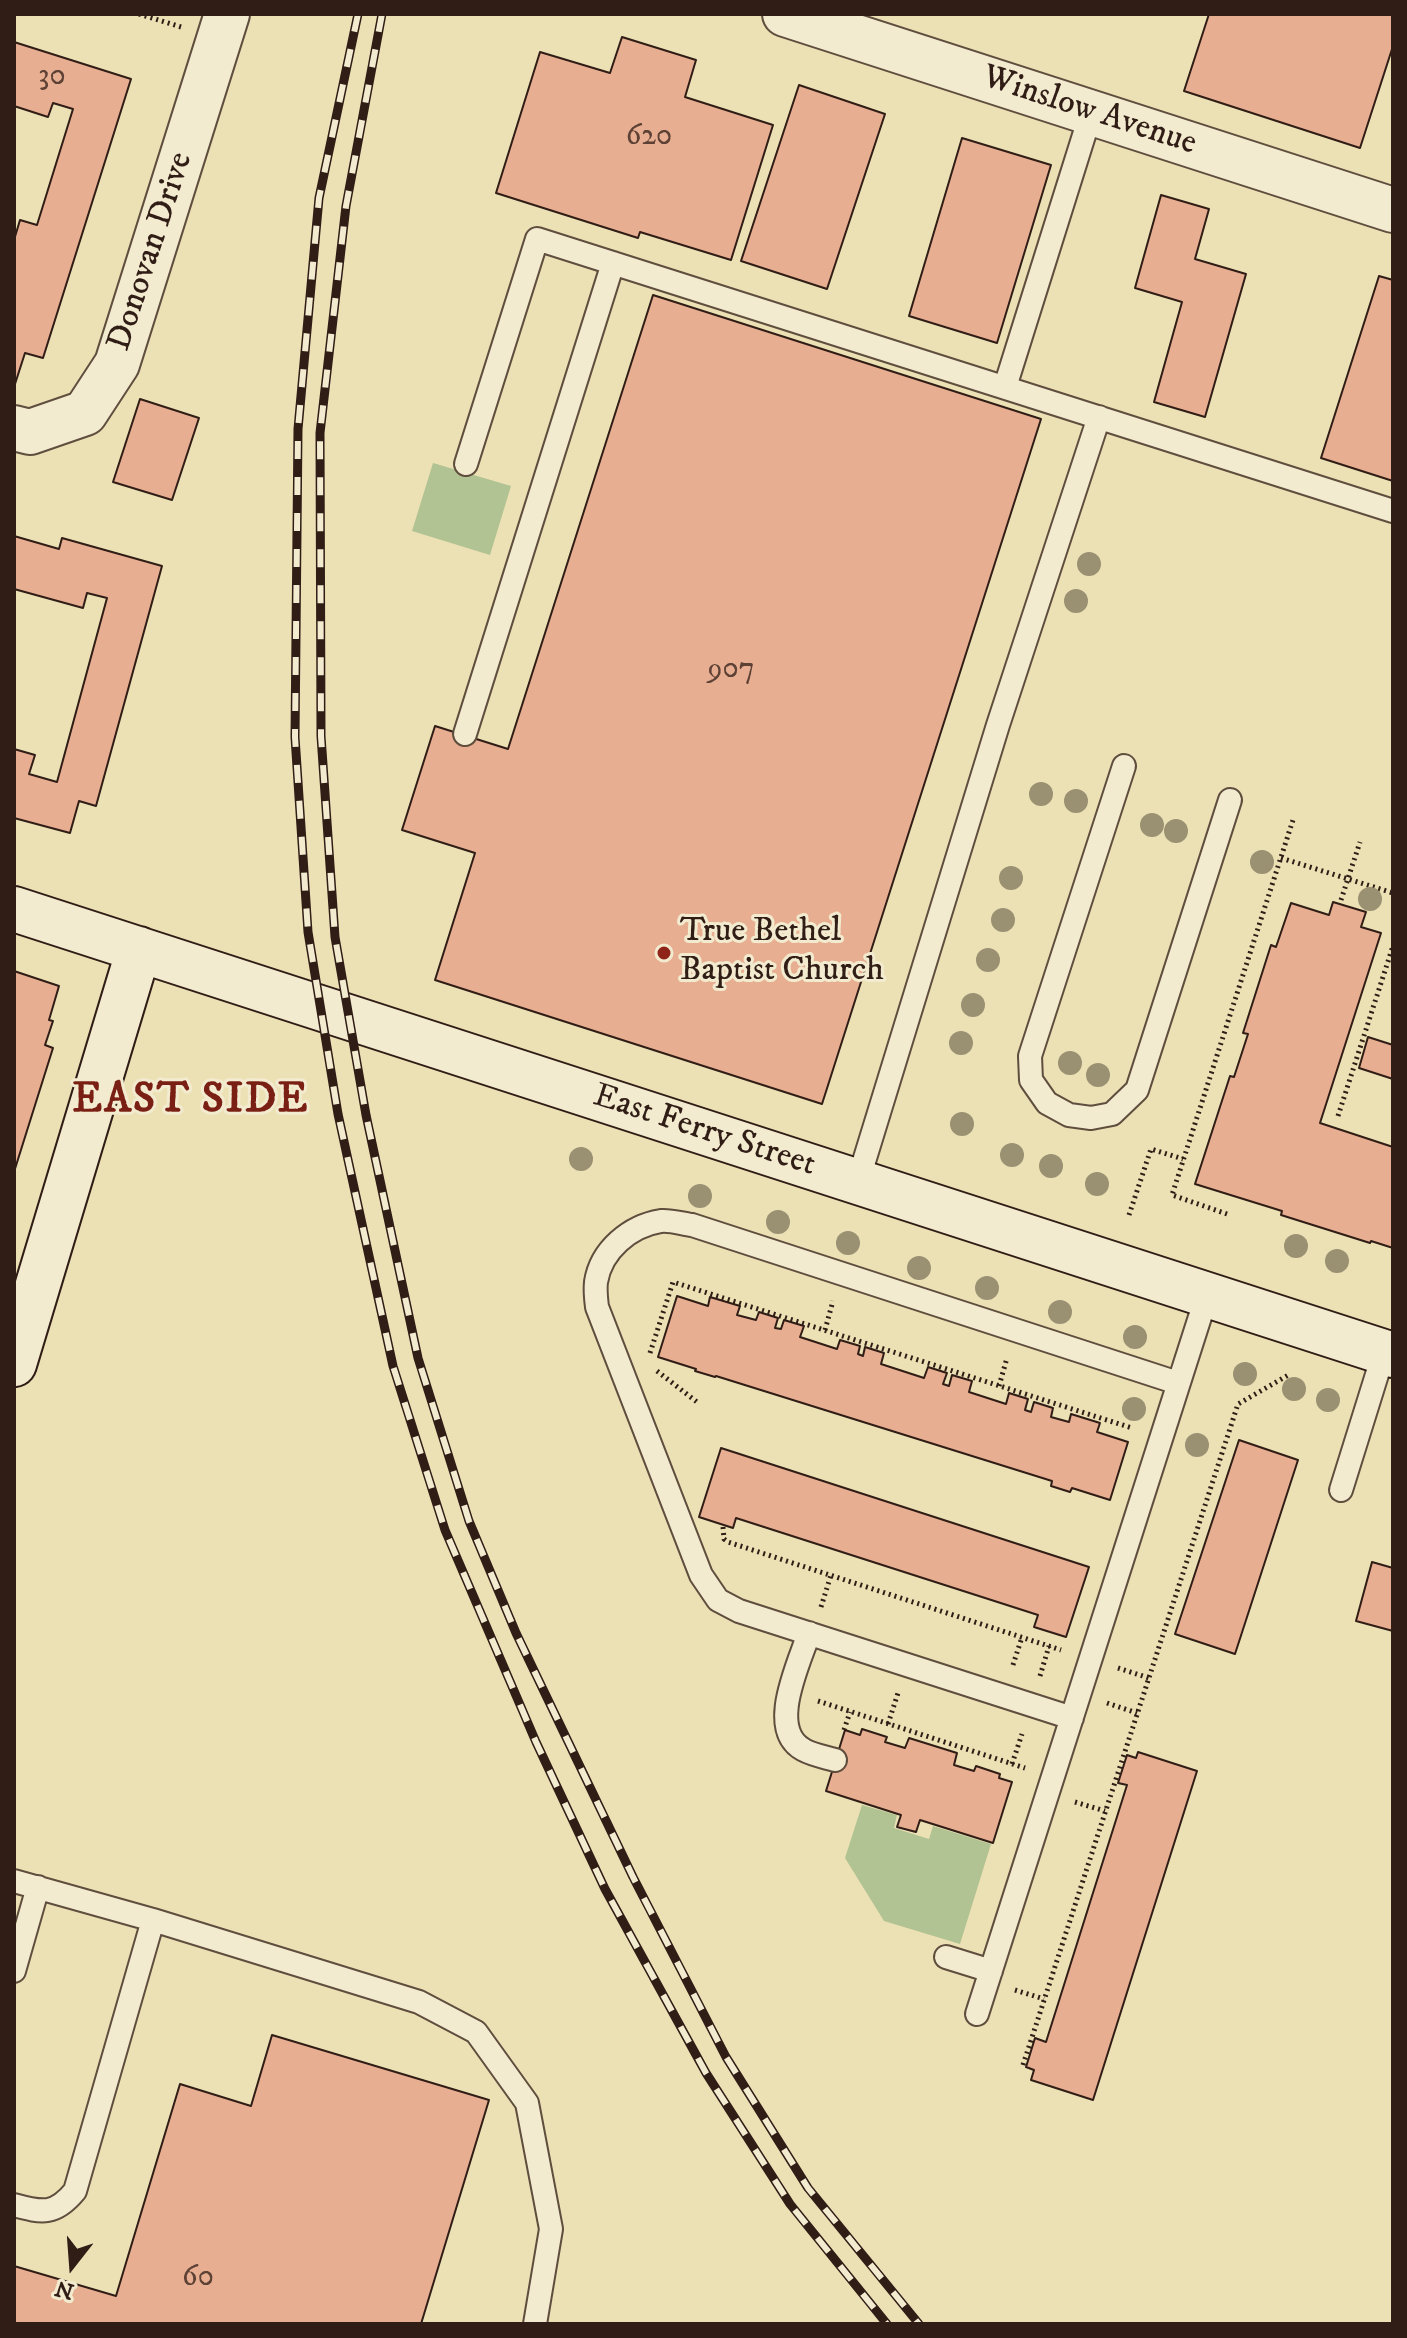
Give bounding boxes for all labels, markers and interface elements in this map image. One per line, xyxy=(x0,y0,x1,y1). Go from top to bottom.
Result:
street label: Winslow Avenue xyxy=(977,58,1201,166)
house number: 30 xyxy=(38,60,66,96)
house number: 620 xyxy=(626,120,672,156)
street label: Donovan Drive xyxy=(101,148,203,356)
house number: 907 xyxy=(708,653,754,689)
place label: True Bethel Baptist Church xyxy=(680,913,884,992)
marker: True Bethel Baptist Church xyxy=(655,944,673,962)
district label: EAST SIDE xyxy=(72,1077,310,1127)
street label: East Ferry Street xyxy=(588,1077,820,1187)
north arrow xyxy=(32,2226,112,2306)
house number: 60 xyxy=(182,2261,214,2297)
text: N xyxy=(52,2274,77,2305)

